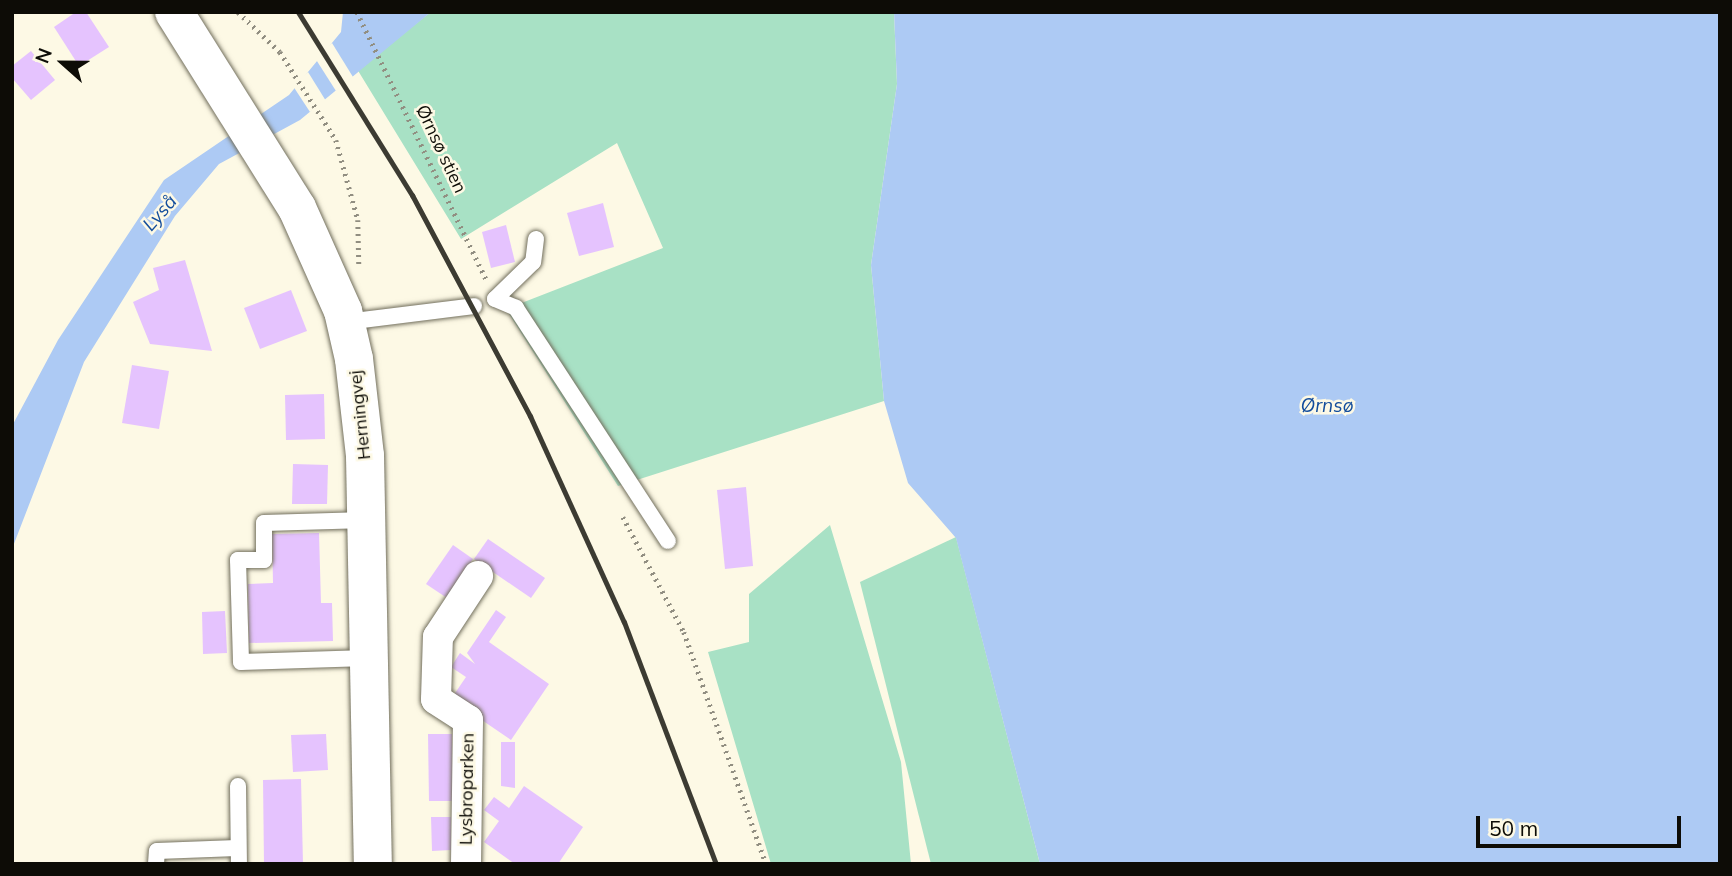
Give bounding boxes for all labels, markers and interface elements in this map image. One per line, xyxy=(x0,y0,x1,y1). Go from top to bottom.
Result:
north arrow xyxy=(28,28,98,98)
text: N xyxy=(30,44,57,66)
street label: Ørnsø stien xyxy=(411,102,471,196)
water label: Lyså xyxy=(138,190,182,236)
street label: Herningvej xyxy=(345,369,375,461)
water label: Ørnsø xyxy=(1301,395,1353,417)
street label: Lysbroparken xyxy=(455,733,479,845)
scale bar xyxy=(1480,802,1685,846)
text: 50 m xyxy=(1489,815,1538,841)

